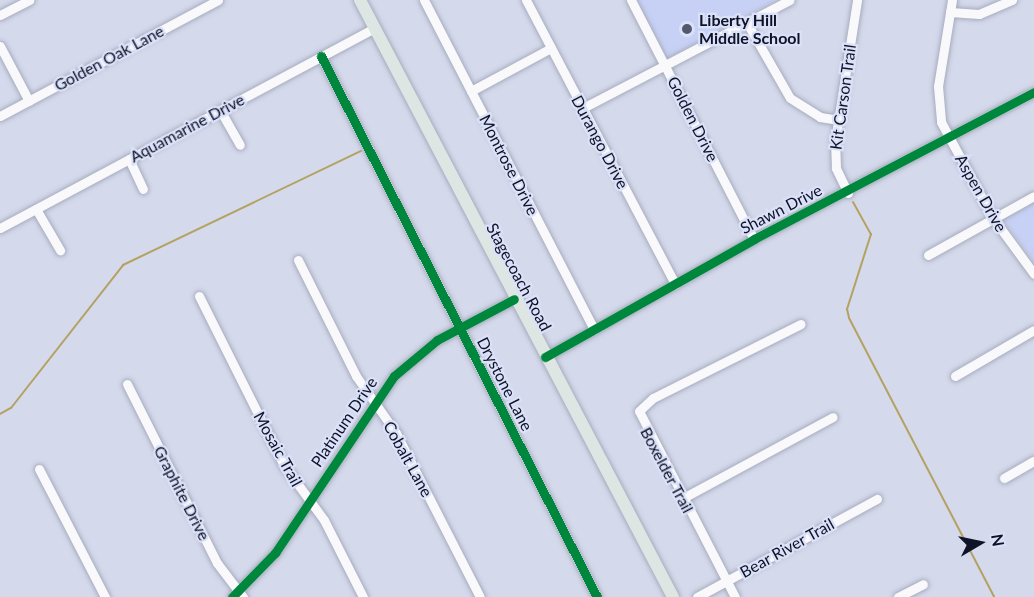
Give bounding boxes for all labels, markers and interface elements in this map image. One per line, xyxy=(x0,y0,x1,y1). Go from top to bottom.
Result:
place label: Liberty Hill Middle School xyxy=(699,10,800,48)
street label: Golden Oak Lane xyxy=(51,21,167,95)
marker: Liberty Hill Middle School xyxy=(680,22,694,36)
street label: Kit Carson Trail xyxy=(826,43,860,151)
street label: Golden Drive xyxy=(663,73,723,165)
street label: Aquamarine Drive xyxy=(126,90,248,166)
street label: Durango Drive xyxy=(567,92,633,192)
street label: Montrose Drive xyxy=(475,111,543,219)
street label: Aspen Drive xyxy=(951,151,1011,235)
street label: Shawn Drive xyxy=(737,180,825,238)
street label: Stagecoach Road xyxy=(483,220,555,334)
street label: Drystone Lane xyxy=(473,334,537,434)
street label: Platinum Drive xyxy=(307,373,381,471)
street label: Mosaic Trail xyxy=(249,408,307,490)
street label: Cobalt Lane xyxy=(379,418,437,500)
street label: Boxelder Trail xyxy=(636,424,698,516)
street label: Graphite Drive xyxy=(150,443,214,543)
north arrow xyxy=(950,513,1010,573)
street label: Bear River Trail xyxy=(736,514,838,582)
text: N xyxy=(988,533,1009,548)

